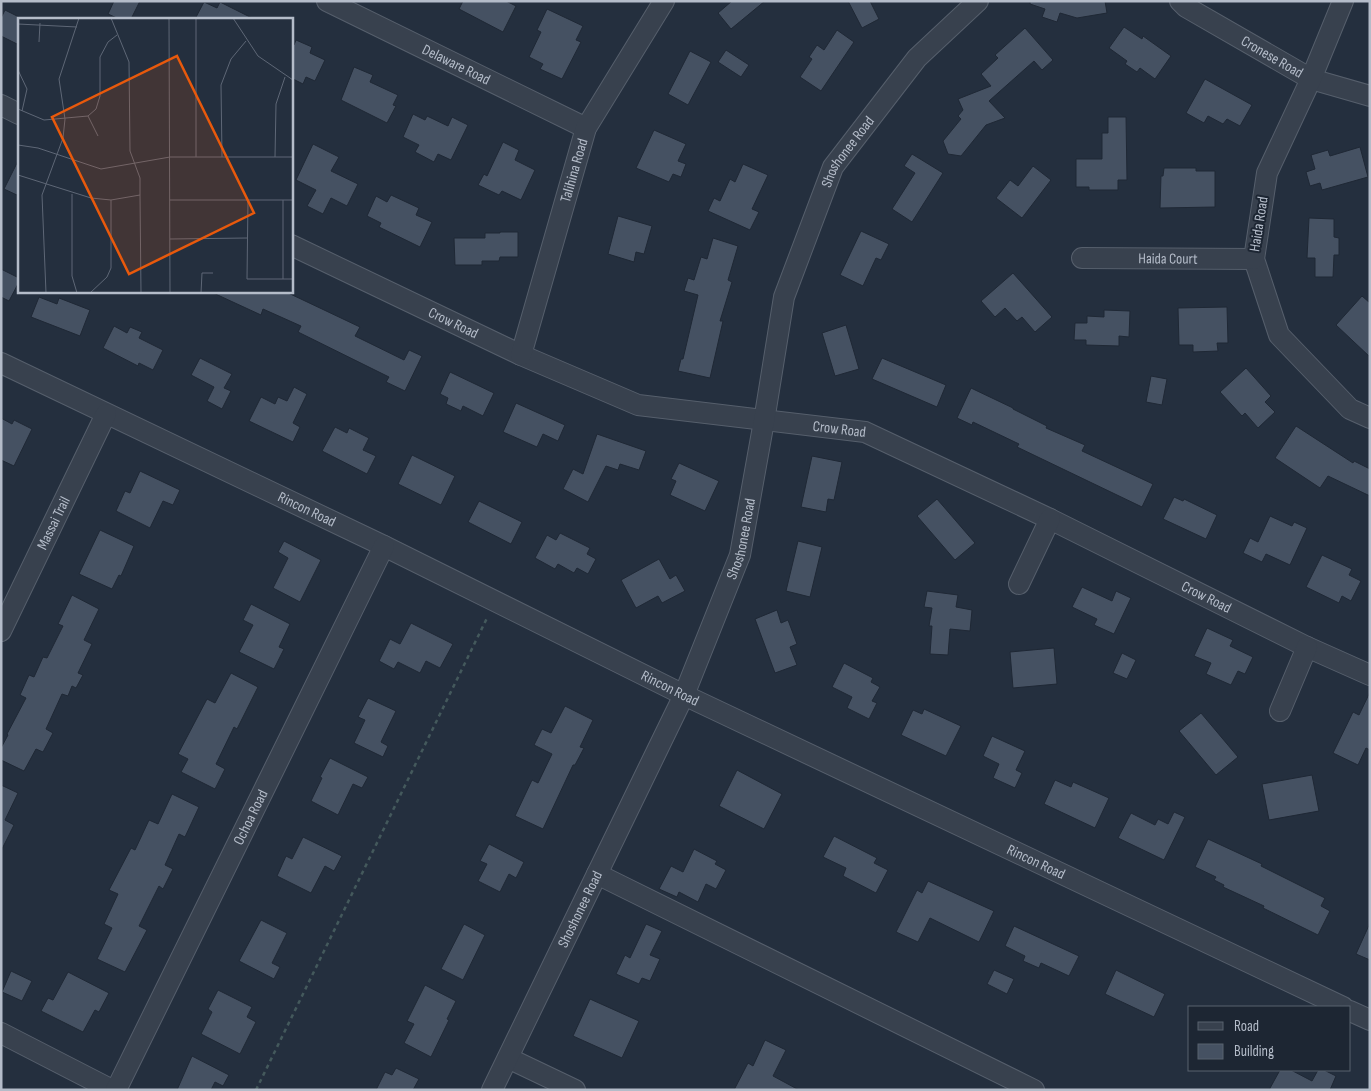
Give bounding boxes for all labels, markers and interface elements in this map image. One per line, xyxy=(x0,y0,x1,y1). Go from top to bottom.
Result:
inset map xyxy=(18,18,292,292)
street label: Cronese Road xyxy=(1238,31,1307,82)
street label: Delaware Road xyxy=(419,40,493,89)
street label: Shoshonee Road xyxy=(817,112,878,190)
street label: Talihina Road xyxy=(556,136,592,205)
street label: Haida Road xyxy=(1245,195,1273,253)
street label: Haida Court xyxy=(1138,249,1198,268)
street label: Crow Road xyxy=(425,303,482,343)
street label: Crow Road xyxy=(812,416,867,442)
street label: Rincon Road xyxy=(275,487,339,531)
street label: Massai Trail xyxy=(32,493,74,553)
street label: Shoshonee Road xyxy=(722,497,759,582)
street label: Crow Road xyxy=(1178,577,1235,617)
street label: Rincon Road xyxy=(638,666,702,710)
street label: Ochoa Road xyxy=(229,787,272,848)
street label: Rincon Road xyxy=(1004,840,1068,884)
street label: Shoshonee Road xyxy=(553,868,607,951)
legend xyxy=(1188,1006,1351,1071)
text: Road xyxy=(1234,1017,1259,1036)
text: Building xyxy=(1234,1042,1274,1061)

